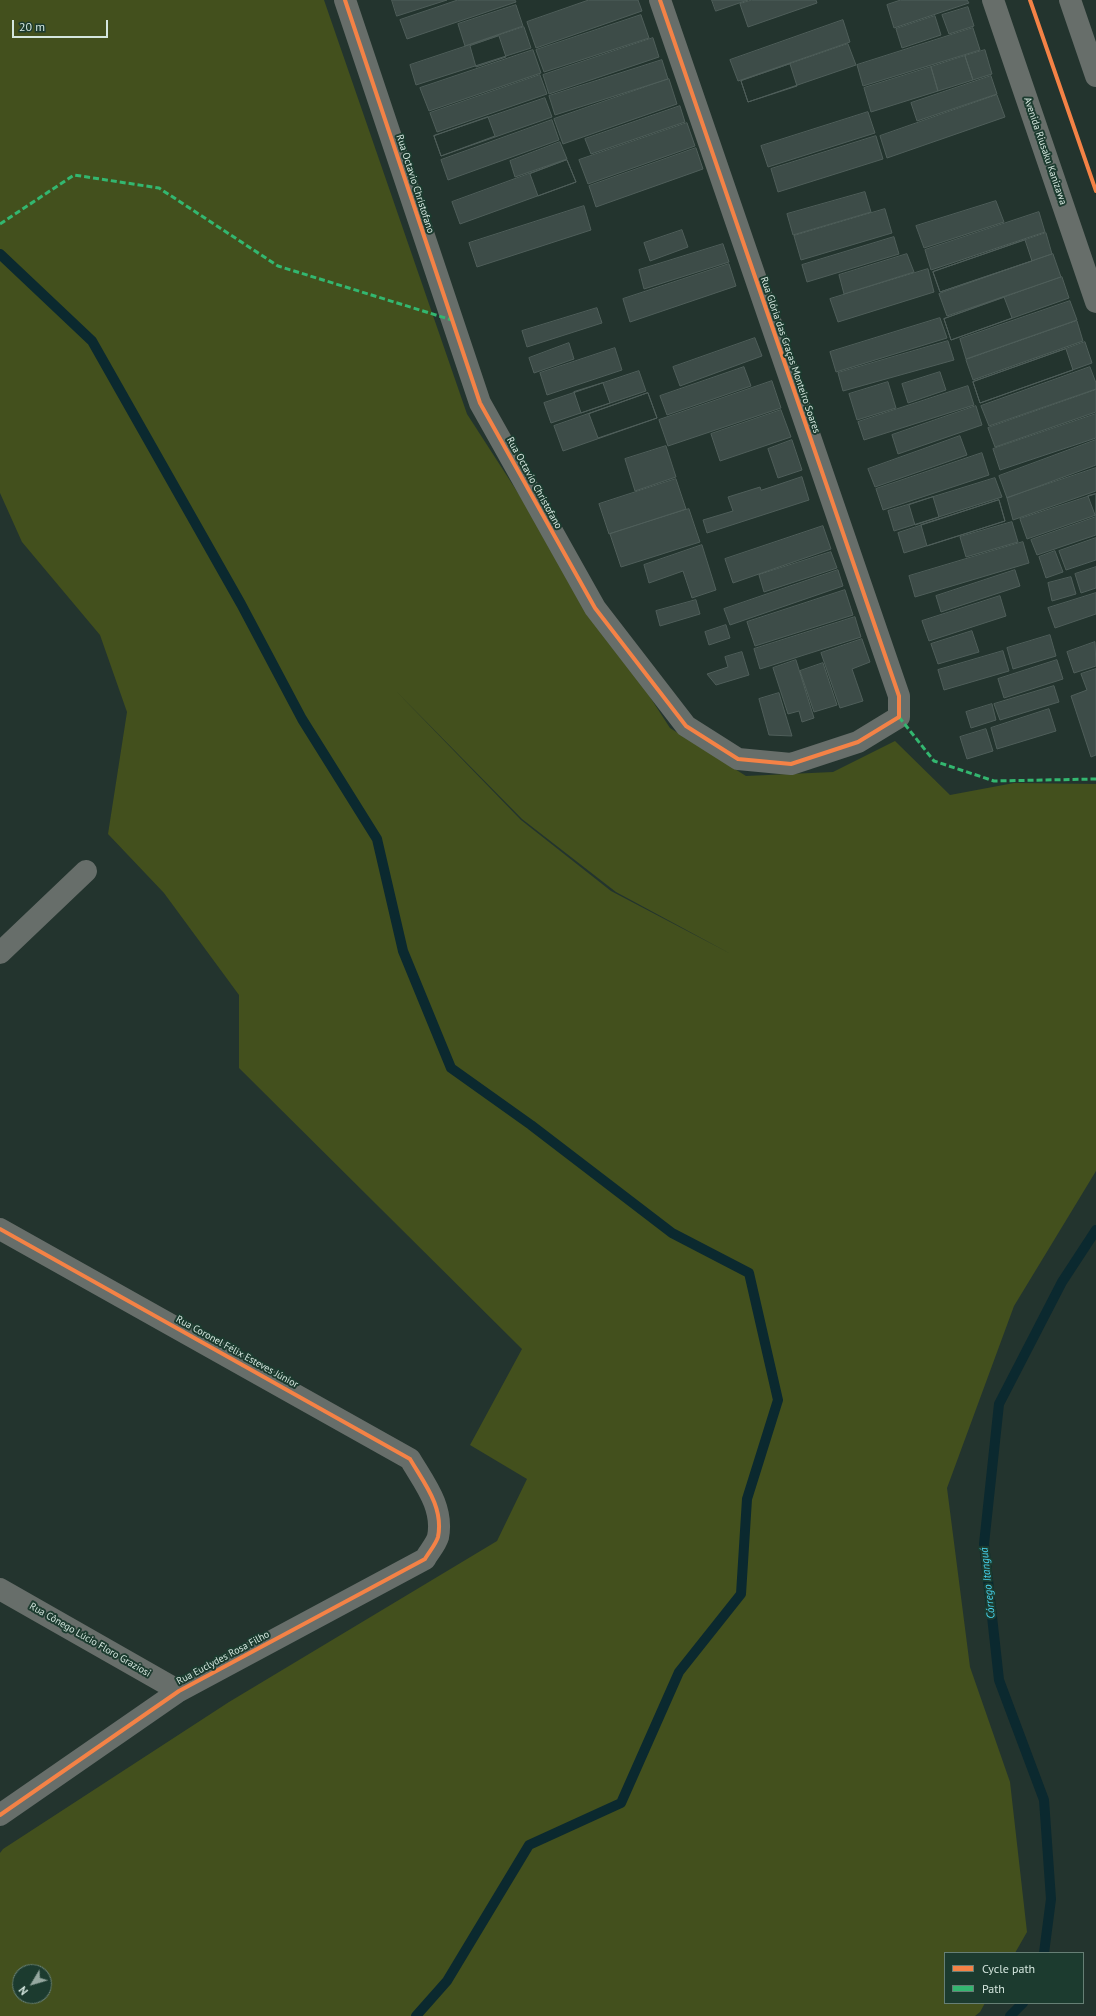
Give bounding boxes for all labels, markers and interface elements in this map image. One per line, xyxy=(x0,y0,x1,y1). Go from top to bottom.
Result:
scale bar xyxy=(14,12,110,38)
text: 20 m xyxy=(19,19,45,34)
street label: Avenida Riusaku Kanizawa xyxy=(1021,96,1069,206)
street label: Rua Octavio Christofano xyxy=(393,133,437,235)
street label: Rua Glória das Graças Monteiro Soares xyxy=(758,275,822,435)
street label: Rua Octavio Christofano xyxy=(504,435,564,531)
street label: Rua Coronel Félix Esteves Júnior xyxy=(174,1313,300,1391)
water label: Córrego Itanguá xyxy=(978,1547,998,1619)
street label: Rua Cônego Lúcio Floro Graziosi xyxy=(27,1600,153,1680)
street label: Rua Euclydes Rosa Filho xyxy=(175,1628,271,1688)
legend xyxy=(944,1952,1084,2004)
text: Cycle path xyxy=(982,1961,1035,1976)
north arrow xyxy=(12,1964,52,2004)
text: Path xyxy=(982,1981,1005,1996)
text: N xyxy=(16,1984,31,1998)

